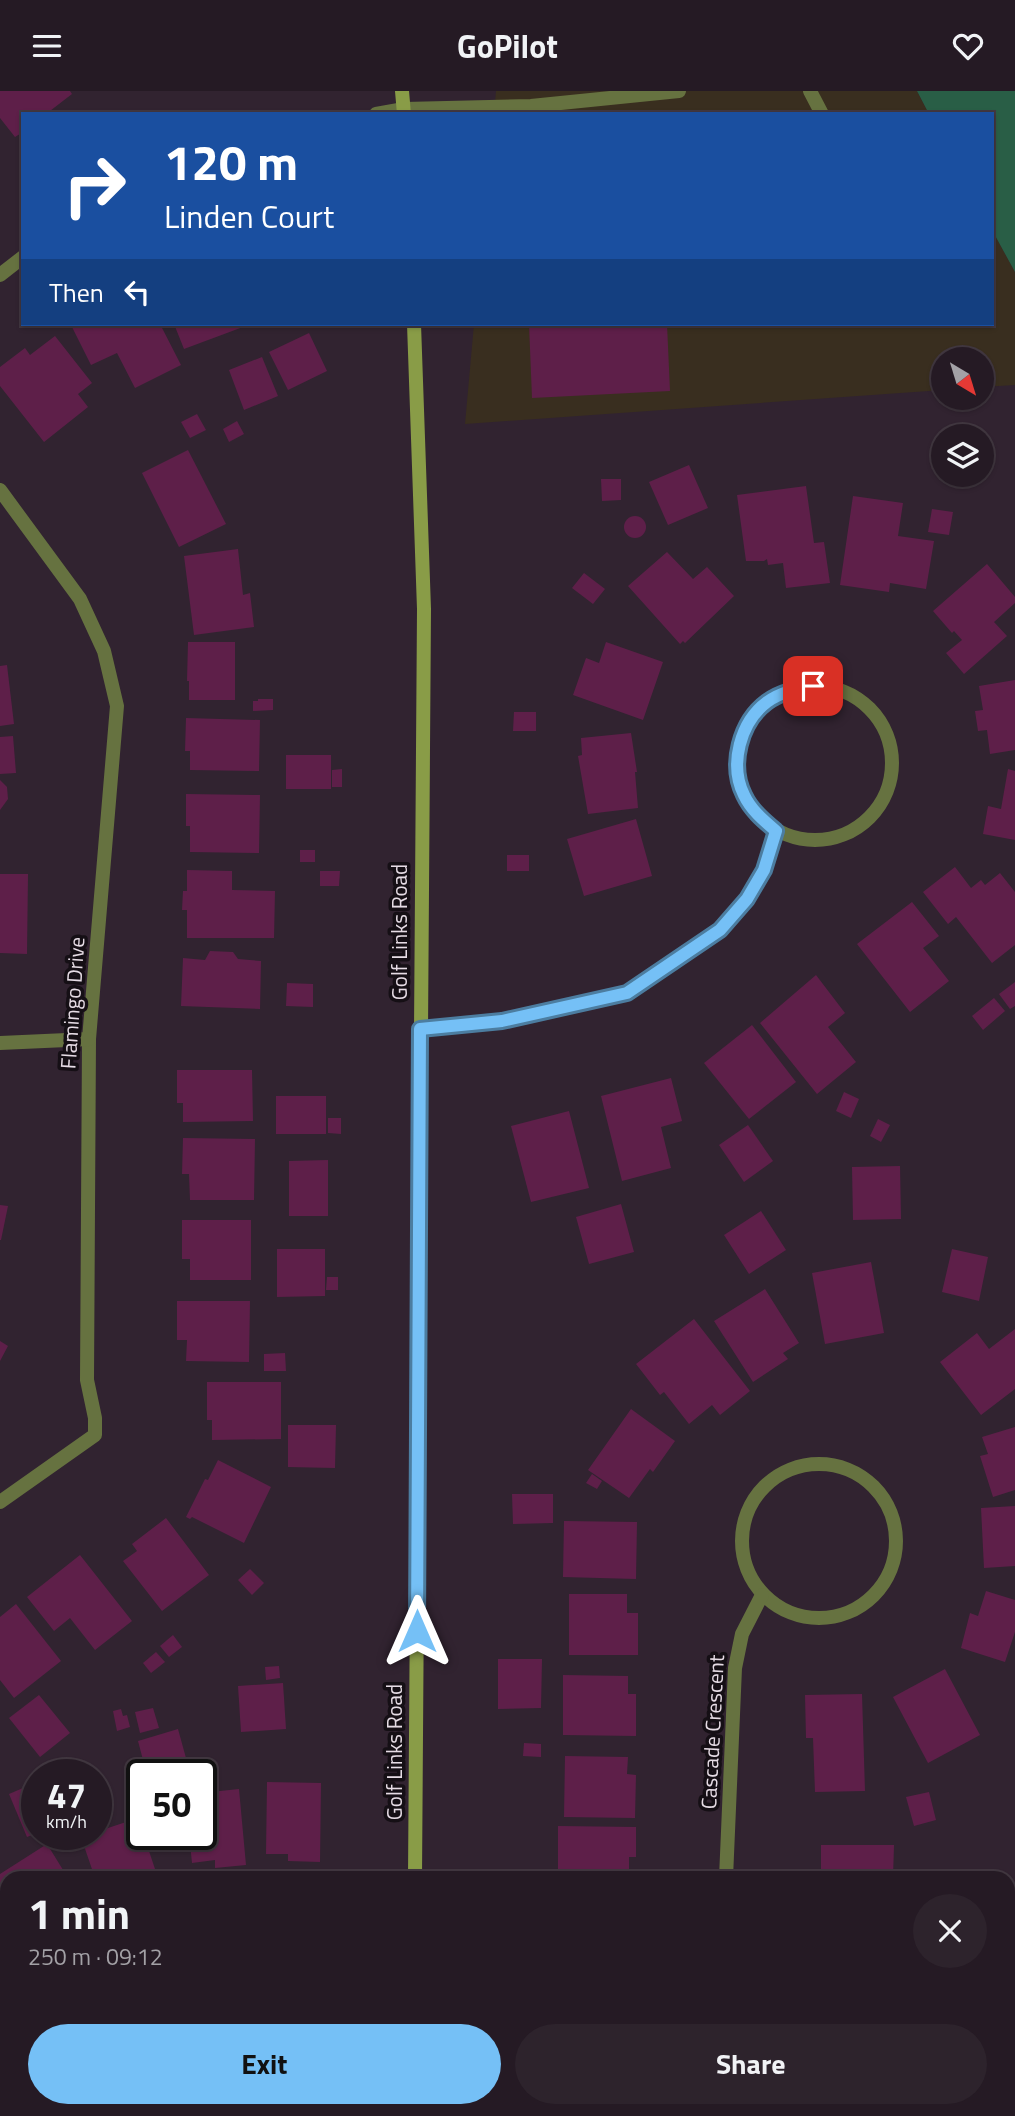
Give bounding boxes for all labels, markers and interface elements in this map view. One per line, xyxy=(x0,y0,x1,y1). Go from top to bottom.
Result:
text: GoPilot xyxy=(457,22,558,70)
icon: menu xyxy=(28,27,66,65)
icon: heart xyxy=(949,27,987,65)
text: 120 m xyxy=(164,124,298,199)
icon: right xyxy=(49,140,140,231)
text: Linden Court xyxy=(164,192,334,240)
text: Then xyxy=(49,273,104,312)
icon: left xyxy=(118,273,156,311)
north arrow xyxy=(931,347,994,409)
map controls xyxy=(931,347,994,487)
button: layers xyxy=(931,424,994,487)
pin xyxy=(783,656,843,716)
icon: arrive xyxy=(794,667,832,705)
street label: Golf Links Road xyxy=(383,864,415,1000)
street label: Flamingo Drive xyxy=(51,936,93,1070)
position arrow xyxy=(380,1594,454,1668)
street label: Cascade Crescent xyxy=(692,1653,732,1810)
street label: Golf Links Road xyxy=(378,1684,410,1820)
speed limit sign: 50 xyxy=(126,1759,217,1850)
text: 47 xyxy=(47,1768,86,1822)
text: km/h xyxy=(46,1808,87,1835)
text: 1 min xyxy=(28,1881,130,1945)
button: close xyxy=(913,1894,987,1968)
text: 250 m · 09:12 xyxy=(28,1939,163,1974)
button: Exit xyxy=(28,2024,501,2104)
button: Share xyxy=(515,2024,987,2104)

